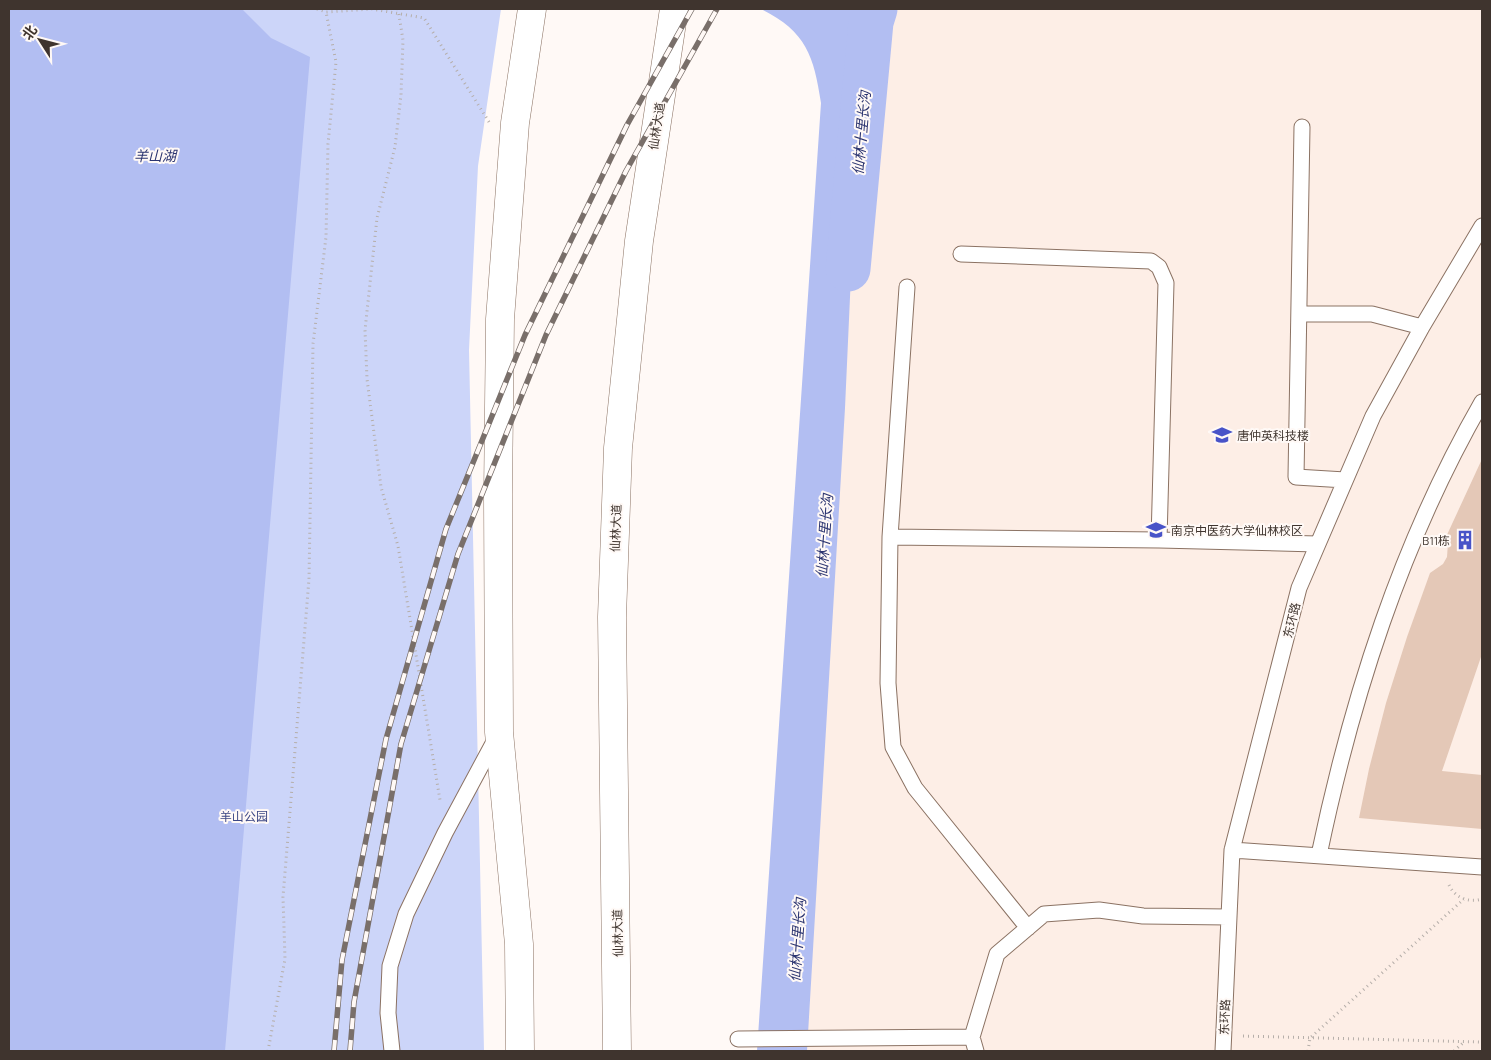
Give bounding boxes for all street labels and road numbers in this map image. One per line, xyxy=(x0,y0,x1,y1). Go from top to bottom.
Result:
street label: 仙林大道 xyxy=(645,101,667,151)
street label: 仙林大道 xyxy=(607,504,623,552)
street label: 东环路 xyxy=(1280,601,1302,639)
street label: 仙林大道 xyxy=(610,909,624,957)
street label: 东环路 xyxy=(1216,999,1232,1035)

